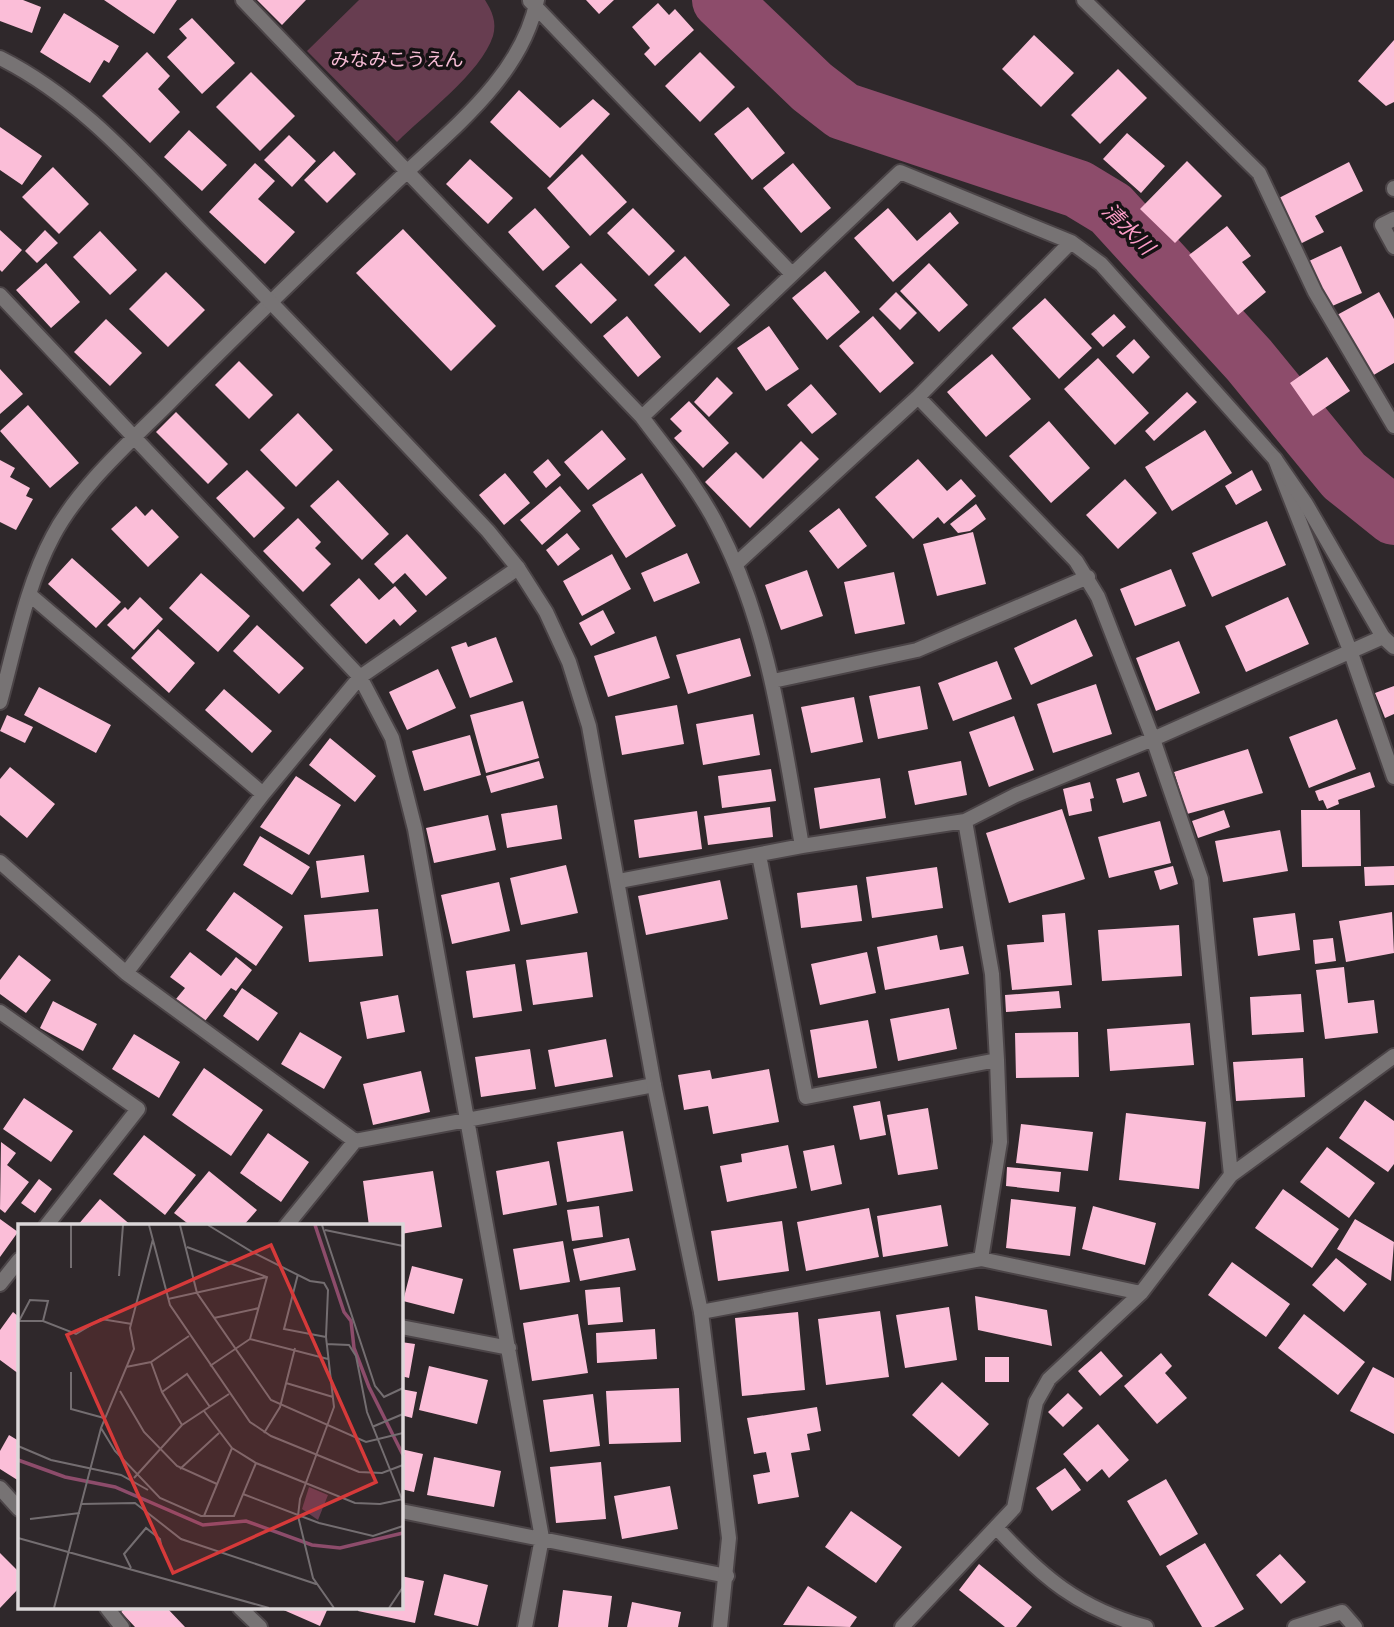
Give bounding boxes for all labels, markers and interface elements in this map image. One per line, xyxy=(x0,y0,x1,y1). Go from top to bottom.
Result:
park label: みなみこうえん xyxy=(330,47,464,71)
water label: 清水川 xyxy=(1097,197,1162,262)
inset map xyxy=(18,1224,402,1610)

